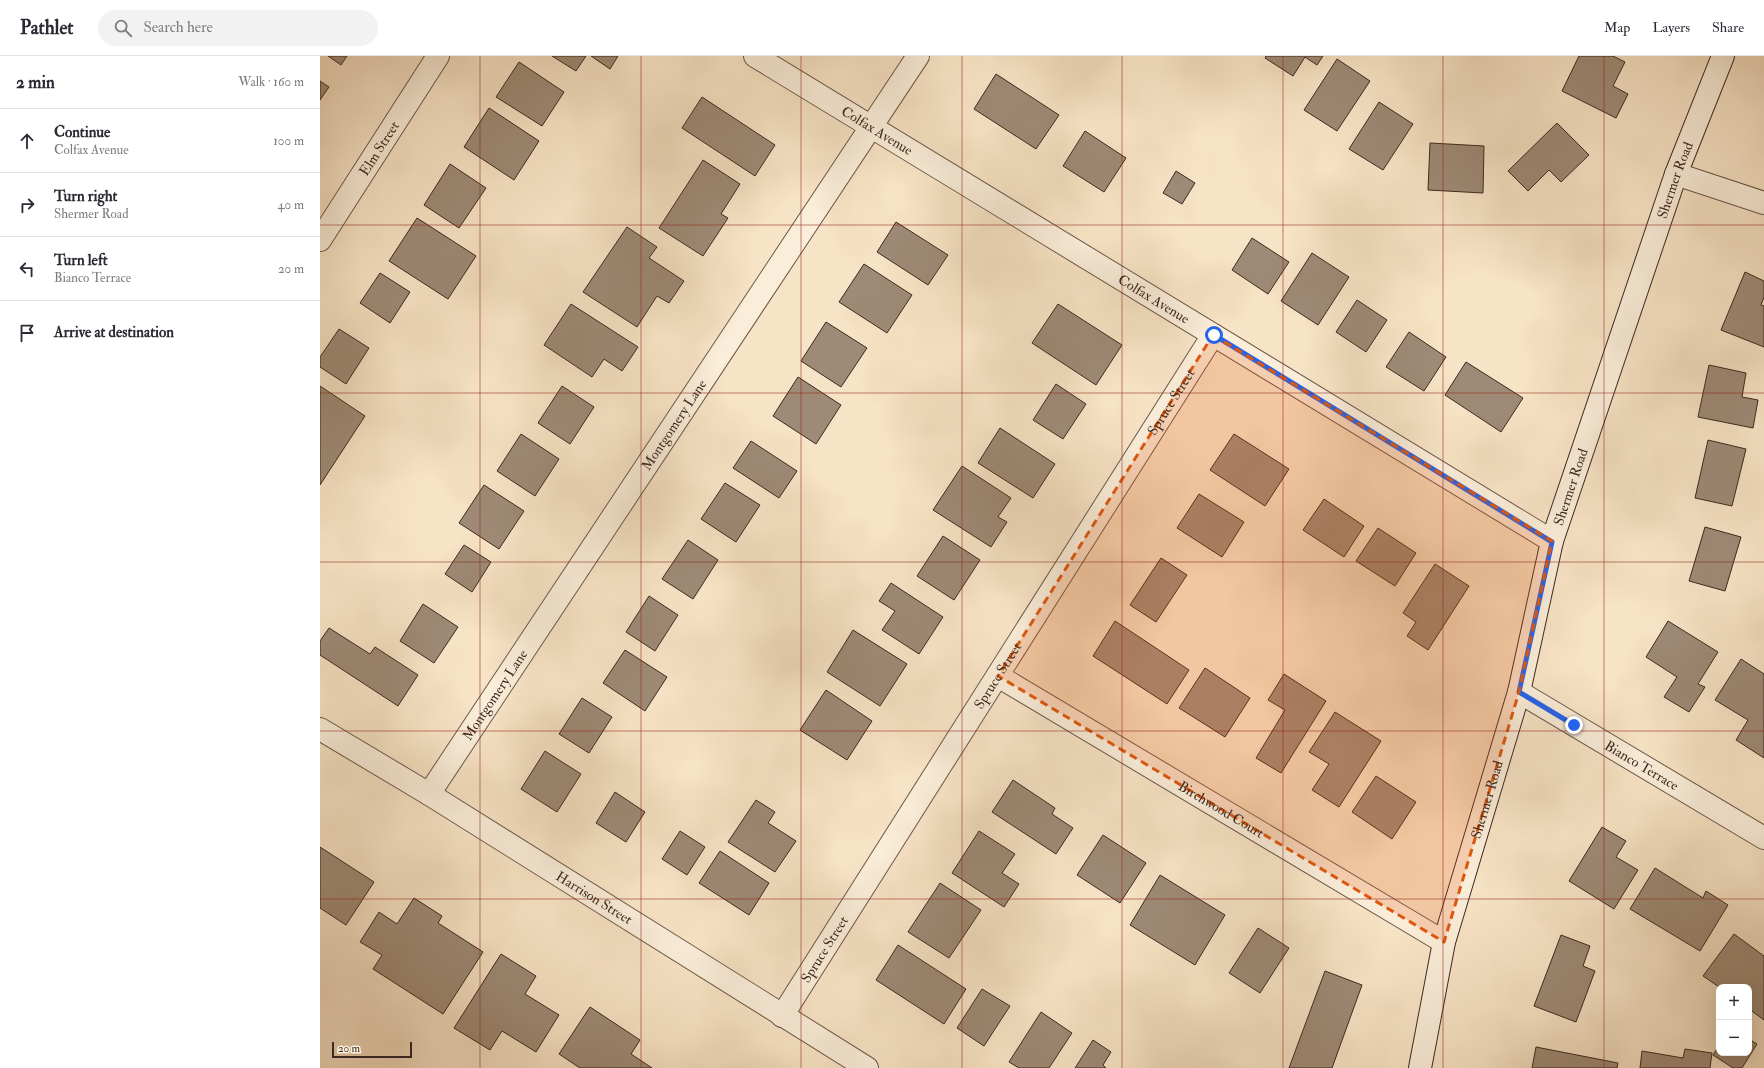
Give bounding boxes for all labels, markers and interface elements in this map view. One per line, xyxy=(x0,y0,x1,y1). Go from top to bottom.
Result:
search box xyxy=(98,10,378,46)
text: Pathlet xyxy=(20,16,74,40)
icon: search xyxy=(112,17,134,39)
text: Search here xyxy=(144,18,213,37)
text: Map xyxy=(1604,19,1630,36)
text: Layers xyxy=(1652,19,1690,36)
text: Share xyxy=(1712,19,1744,36)
text: 2 min xyxy=(16,72,55,93)
text: Walk · 160 m xyxy=(238,74,304,90)
street label: Colfax Avenue xyxy=(838,103,916,159)
street label: Elm Street xyxy=(356,118,403,179)
text: Continue xyxy=(54,123,110,142)
icon: ahead xyxy=(16,130,38,152)
text: 100 m xyxy=(273,133,304,149)
street label: Shermer Road xyxy=(1654,139,1697,221)
text: Colfax Avenue xyxy=(54,142,129,158)
text: Turn right xyxy=(54,187,117,206)
icon: right xyxy=(16,194,38,216)
text: 40 m xyxy=(278,197,304,213)
text: Shermer Road xyxy=(54,206,129,222)
text: Turn left xyxy=(54,251,108,270)
icon: left xyxy=(16,258,38,280)
text: 20 m xyxy=(278,261,304,277)
text: Bianco Terrace xyxy=(54,270,131,286)
street label: Colfax Avenue xyxy=(1115,271,1193,327)
icon: arrive xyxy=(16,322,38,344)
text: Arrive at destination xyxy=(54,323,174,342)
route start xyxy=(1205,326,1223,344)
street label: Spruce Street xyxy=(1144,365,1199,438)
street label: Montgomery Lane xyxy=(638,376,710,474)
street label: Shermer Road xyxy=(1550,446,1592,528)
street label: Spruce Street xyxy=(971,639,1026,712)
street label: Montgomery Lane xyxy=(459,646,531,744)
route end xyxy=(1565,716,1583,734)
street label: Bianco Terrace xyxy=(1601,737,1682,794)
street label: Shermer Road xyxy=(1468,759,1507,841)
street label: Birchwood Court xyxy=(1175,778,1267,842)
street label: Harrison Street xyxy=(553,868,636,928)
street label: Spruce Street xyxy=(797,913,852,986)
map controls xyxy=(1716,984,1752,1056)
button: + xyxy=(1716,984,1752,1020)
button: − xyxy=(1716,1020,1752,1056)
scale bar xyxy=(332,1040,412,1059)
text: 20 m xyxy=(338,1042,360,1055)

